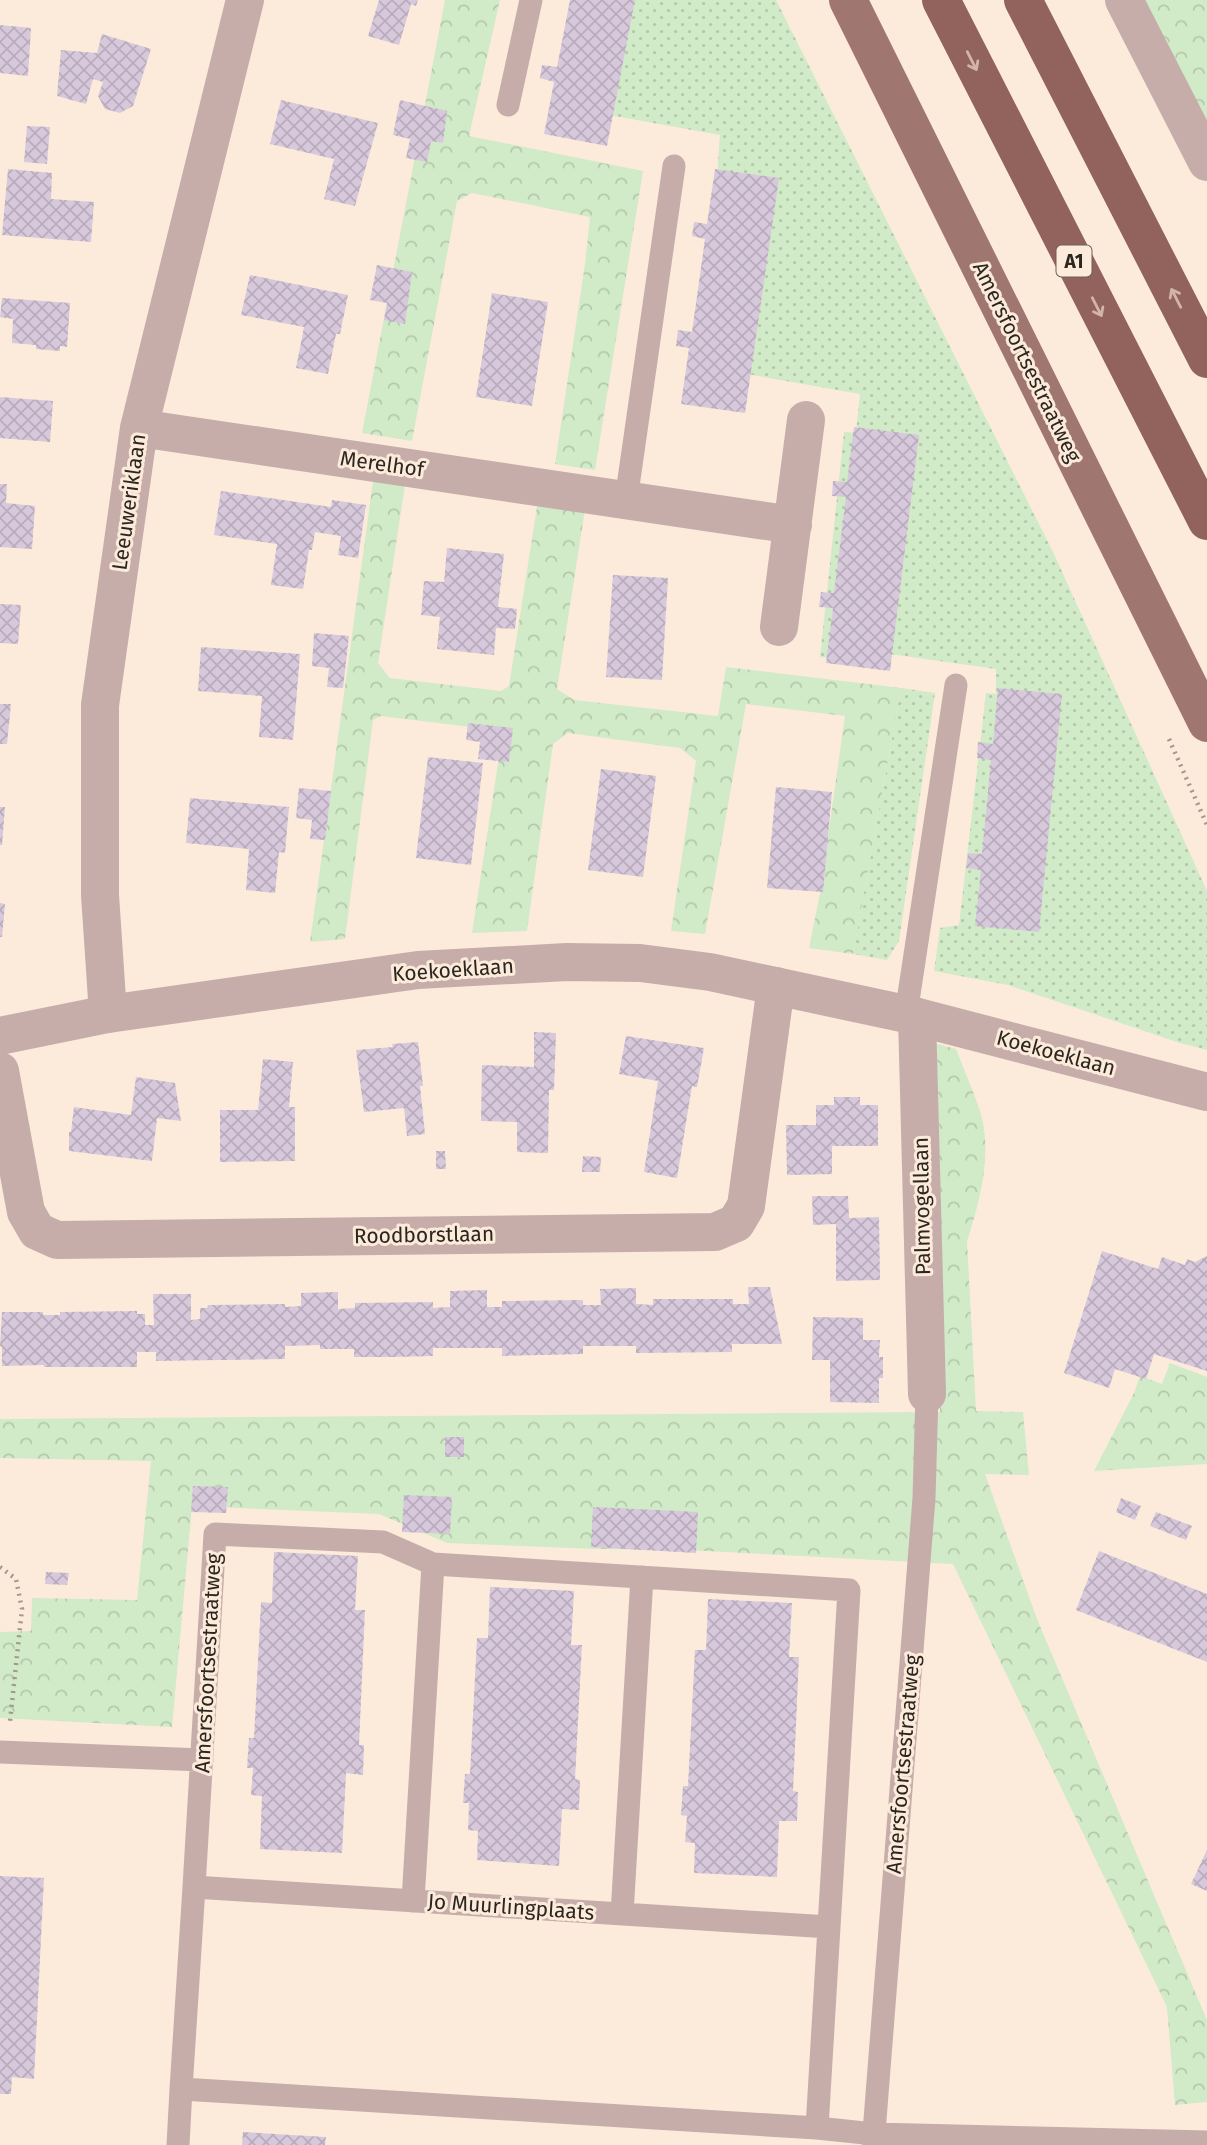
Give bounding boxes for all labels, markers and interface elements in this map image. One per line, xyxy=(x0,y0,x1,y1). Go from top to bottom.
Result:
one-way arrow xyxy=(966,50,979,71)
road number: A1 xyxy=(1056,246,1092,276)
street label: Amersfoortsestraatweg xyxy=(967,257,1087,467)
one-way arrow xyxy=(1168,288,1182,309)
one-way arrow xyxy=(1091,296,1105,317)
street label: Leeuweriklaan xyxy=(107,432,151,572)
street label: Merelhof xyxy=(338,445,428,483)
street label: Koekoeklaan xyxy=(391,953,515,987)
street label: Koekoeklaan xyxy=(994,1025,1118,1081)
street label: Palmvogellaan xyxy=(908,1137,936,1275)
street label: Roodborstlaan xyxy=(354,1221,494,1249)
street label: Amersfoortsestraatweg xyxy=(189,1552,227,1773)
street label: Amersfoortsestraatweg xyxy=(880,1653,926,1875)
street label: Jo Muurlingplaats xyxy=(427,1888,595,1926)

